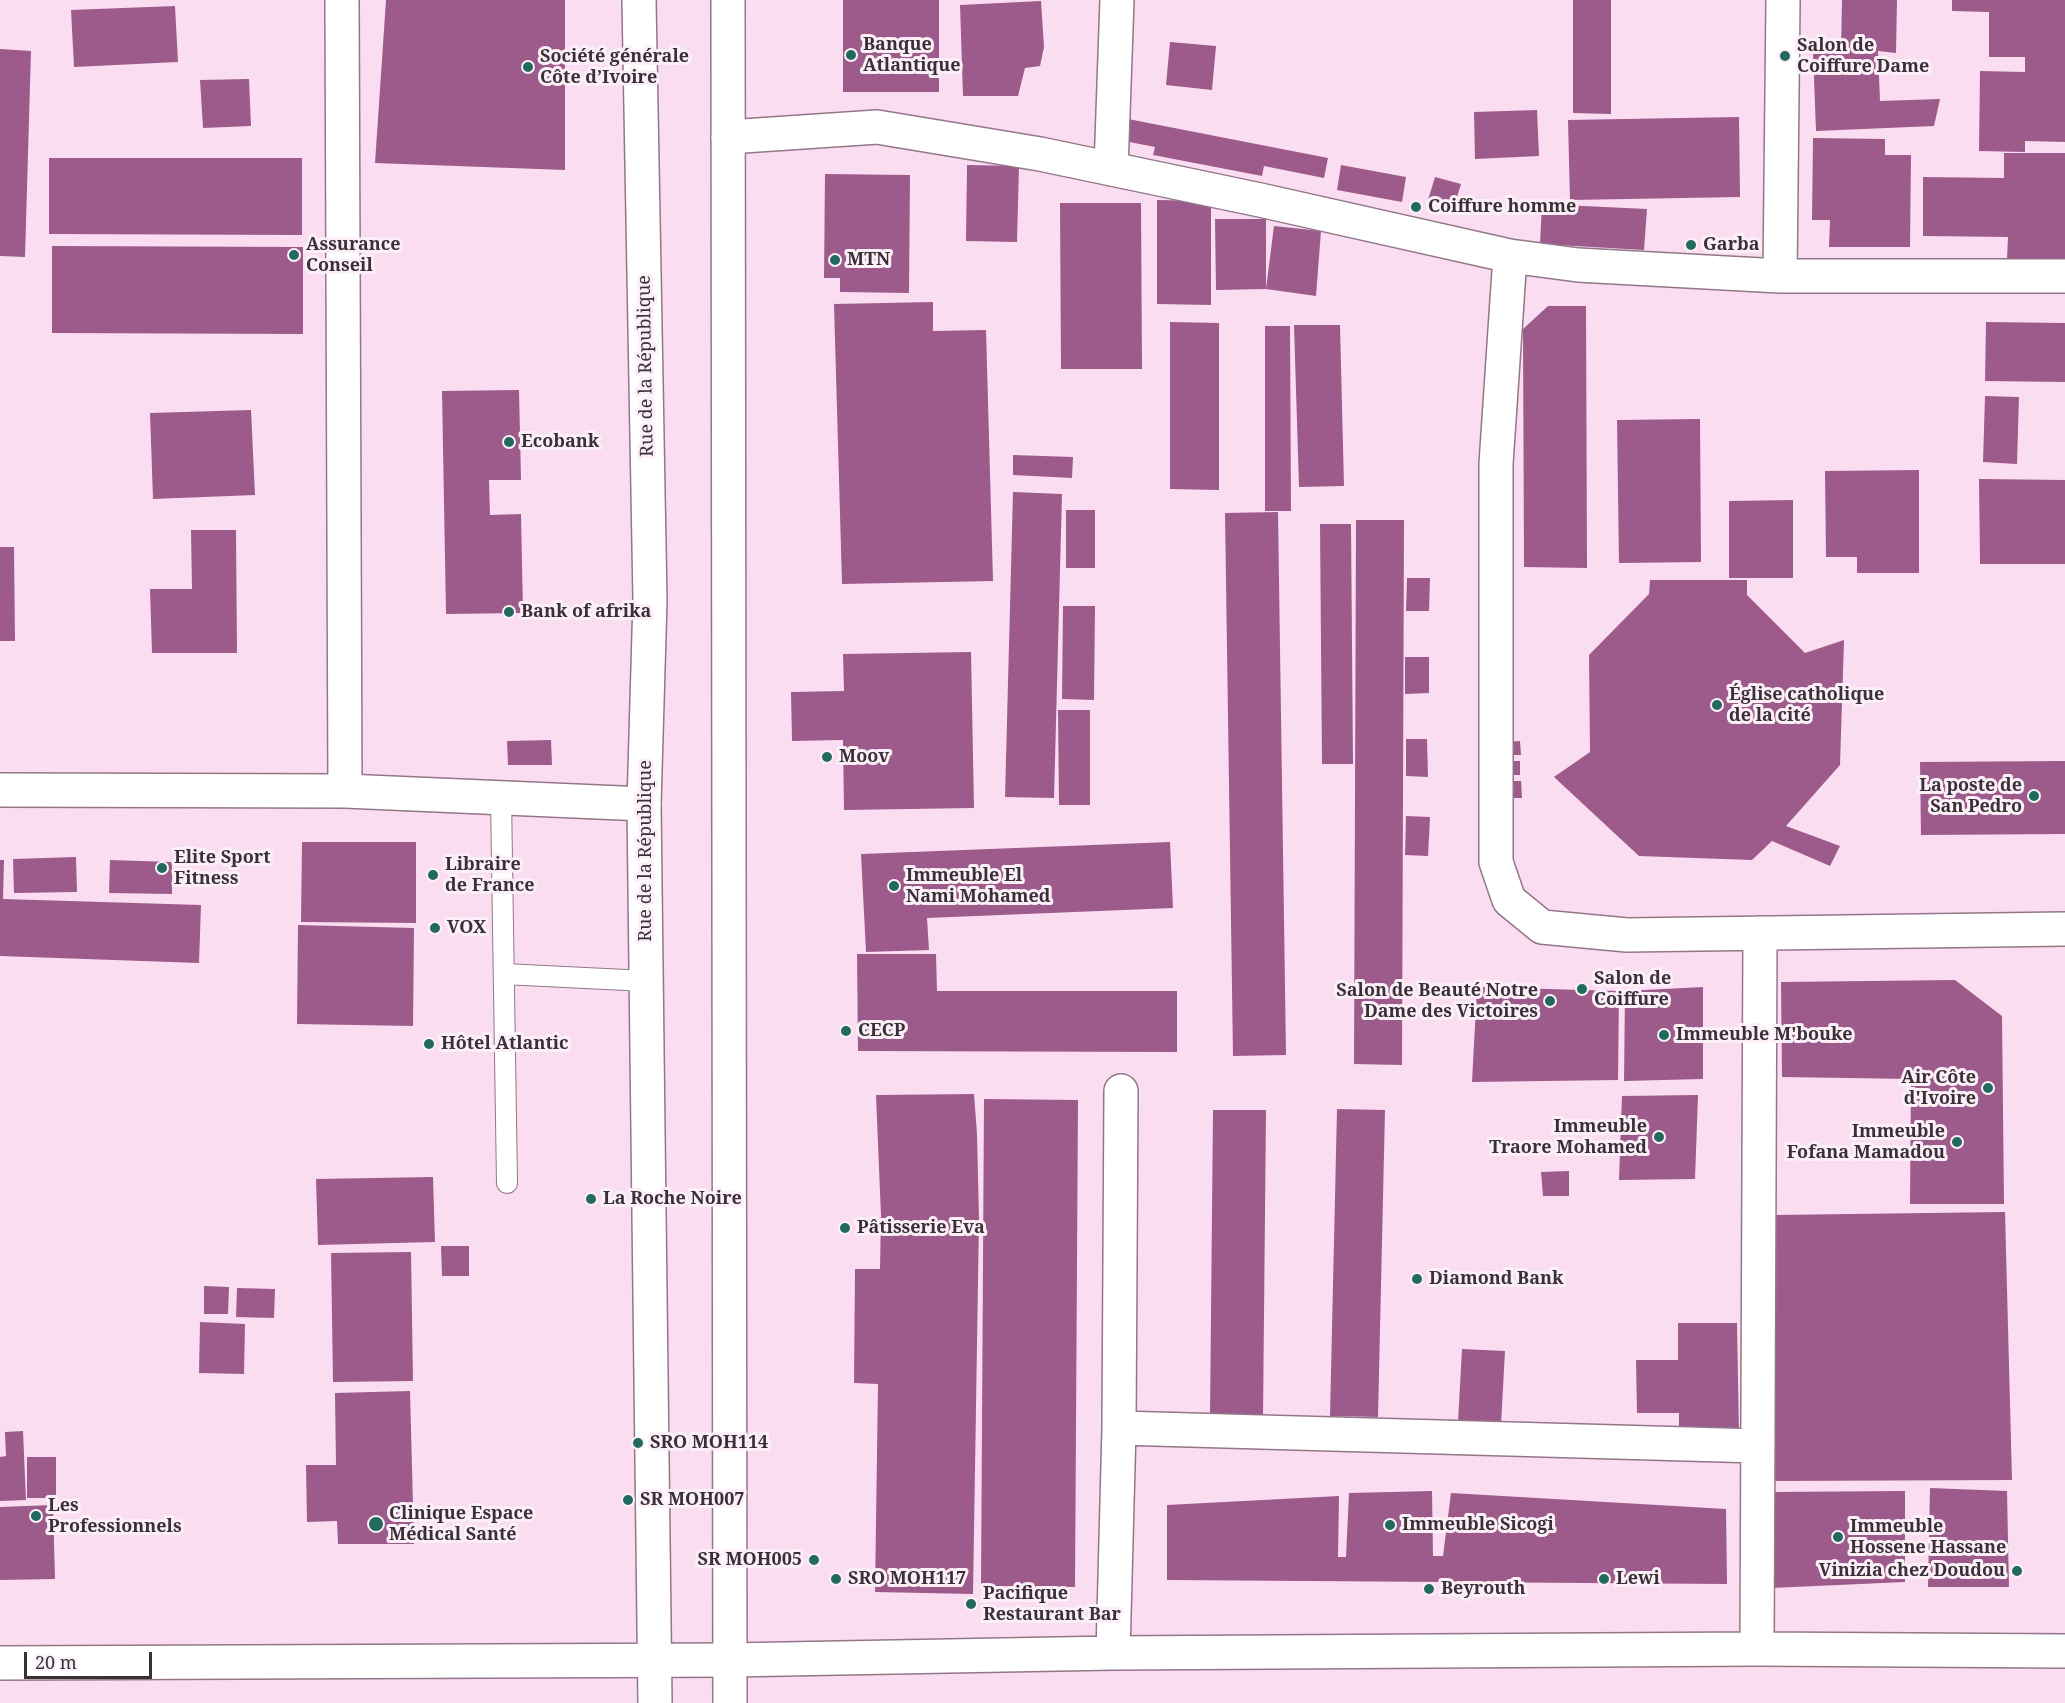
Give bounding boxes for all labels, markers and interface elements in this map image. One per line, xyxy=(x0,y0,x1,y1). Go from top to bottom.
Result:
place label: Banque Atlantique xyxy=(863,34,961,76)
place label: Salon de Coiffure Dame xyxy=(1797,35,1929,78)
place label: Société générale Côte d’Ivoire xyxy=(540,46,689,88)
marker: Banque Atlantique xyxy=(844,48,858,62)
marker: Salon de Coiffure Dame xyxy=(1778,49,1792,63)
marker: Société générale Côte d’Ivoire xyxy=(521,60,535,74)
place label: Coiffure homme xyxy=(1428,196,1576,218)
marker: Coiffure homme xyxy=(1409,200,1423,214)
place label: Assurance Conseil xyxy=(306,234,401,276)
place label: Garba xyxy=(1703,234,1760,256)
marker: Garba xyxy=(1684,238,1698,252)
marker: Assurance Conseil xyxy=(287,248,301,262)
place label: MTN xyxy=(847,249,890,271)
marker: MTN xyxy=(828,253,842,267)
street label: Rue de la République xyxy=(634,275,658,457)
place label: Ecobank xyxy=(521,431,599,453)
marker: Ecobank xyxy=(502,435,516,449)
place label: Bank of afrika xyxy=(521,601,651,623)
marker: Bank of afrika xyxy=(502,605,516,619)
place label: Église catholique de la cité xyxy=(1729,684,1884,726)
marker: Église catholique de la cité xyxy=(1710,698,1724,712)
place label: Moov xyxy=(839,746,889,768)
marker: Moov xyxy=(820,750,834,764)
street label: Rue de la République xyxy=(635,760,657,942)
place label: La poste de San Pedro xyxy=(1919,775,2022,818)
marker: La poste de San Pedro xyxy=(2027,789,2041,803)
place label: Elite Sport Fitness xyxy=(174,847,270,890)
place label: Libraire de France xyxy=(445,854,534,896)
marker: Elite Sport Fitness xyxy=(155,861,169,875)
place label: Immeuble El Nami Mohamed xyxy=(906,865,1050,908)
marker: Libraire de France xyxy=(426,868,440,882)
marker: Immeuble El Nami Mohamed xyxy=(887,879,901,893)
place label: VOX xyxy=(447,917,486,939)
marker: VOX xyxy=(428,921,442,935)
place label: Salon de Coiffure xyxy=(1594,968,1671,1010)
place label: Salon de Beauté Notre Dame des Victoires xyxy=(1336,980,1538,1022)
marker: Salon de Coiffure xyxy=(1575,982,1589,996)
marker: Salon de Beauté Notre Dame des Victoires xyxy=(1543,994,1557,1008)
place label: CECP xyxy=(858,1020,905,1042)
marker: CECP xyxy=(839,1024,853,1038)
place label: Immeuble M'bouke xyxy=(1676,1024,1853,1046)
marker: Immeuble M'bouke xyxy=(1657,1028,1671,1042)
place label: Hôtel Atlantic xyxy=(441,1033,568,1055)
marker: Hôtel Atlantic xyxy=(422,1037,436,1051)
place label: Air Côte d'Ivoire xyxy=(1901,1067,1976,1110)
marker: Air Côte d'Ivoire xyxy=(1981,1081,1995,1095)
place label: Immeuble Traore Mohamed xyxy=(1489,1116,1647,1158)
place label: Immeuble Fofana Mamadou xyxy=(1787,1121,1945,1164)
marker: Immeuble Traore Mohamed xyxy=(1652,1130,1666,1144)
marker: Immeuble Fofana Mamadou xyxy=(1950,1135,1964,1149)
place label: La Roche Noire xyxy=(603,1188,742,1210)
marker: La Roche Noire xyxy=(584,1192,598,1206)
place label: Pâtisserie Eva xyxy=(857,1217,985,1239)
marker: Pâtisserie Eva xyxy=(838,1221,852,1235)
place label: Diamond Bank xyxy=(1429,1268,1563,1290)
marker: Diamond Bank xyxy=(1410,1272,1424,1286)
place label: SRO MOH114 xyxy=(650,1432,768,1454)
marker: SRO MOH114 xyxy=(631,1436,645,1450)
place label: SR MOH007 xyxy=(640,1489,744,1511)
marker: SR MOH007 xyxy=(621,1493,635,1507)
place label: Les Professionnels xyxy=(48,1495,182,1538)
place label: Clinique Espace Médical Santé xyxy=(389,1503,533,1546)
marker: Les Professionnels xyxy=(29,1509,43,1523)
place label: Immeuble Sicogi xyxy=(1402,1514,1554,1536)
marker: Clinique Espace Médical Santé xyxy=(367,1515,385,1533)
place label: Immeuble Hossene Hassane xyxy=(1850,1516,2006,1558)
marker: Immeuble Sicogi xyxy=(1383,1518,1397,1532)
marker: Immeuble Hossene Hassane xyxy=(1831,1530,1845,1544)
place label: SR MOH005 xyxy=(698,1549,802,1571)
marker: SR MOH005 xyxy=(807,1553,821,1567)
place label: Vinizia chez Doudou xyxy=(1819,1560,2005,1582)
marker: Vinizia chez Doudou xyxy=(2010,1564,2024,1578)
place label: SRO MOH117 xyxy=(848,1568,966,1590)
place label: Lewi xyxy=(1616,1568,1660,1590)
marker: SRO MOH117 xyxy=(829,1572,843,1586)
marker: Lewi xyxy=(1597,1572,1611,1586)
place label: Beyrouth xyxy=(1441,1578,1526,1600)
marker: Beyrouth xyxy=(1422,1582,1436,1596)
place label: Pacifique Restaurant Bar xyxy=(983,1583,1121,1626)
marker: Pacifique Restaurant Bar xyxy=(964,1597,978,1611)
scale bar xyxy=(27,1640,154,1678)
text: 20 m xyxy=(35,1650,77,1674)

